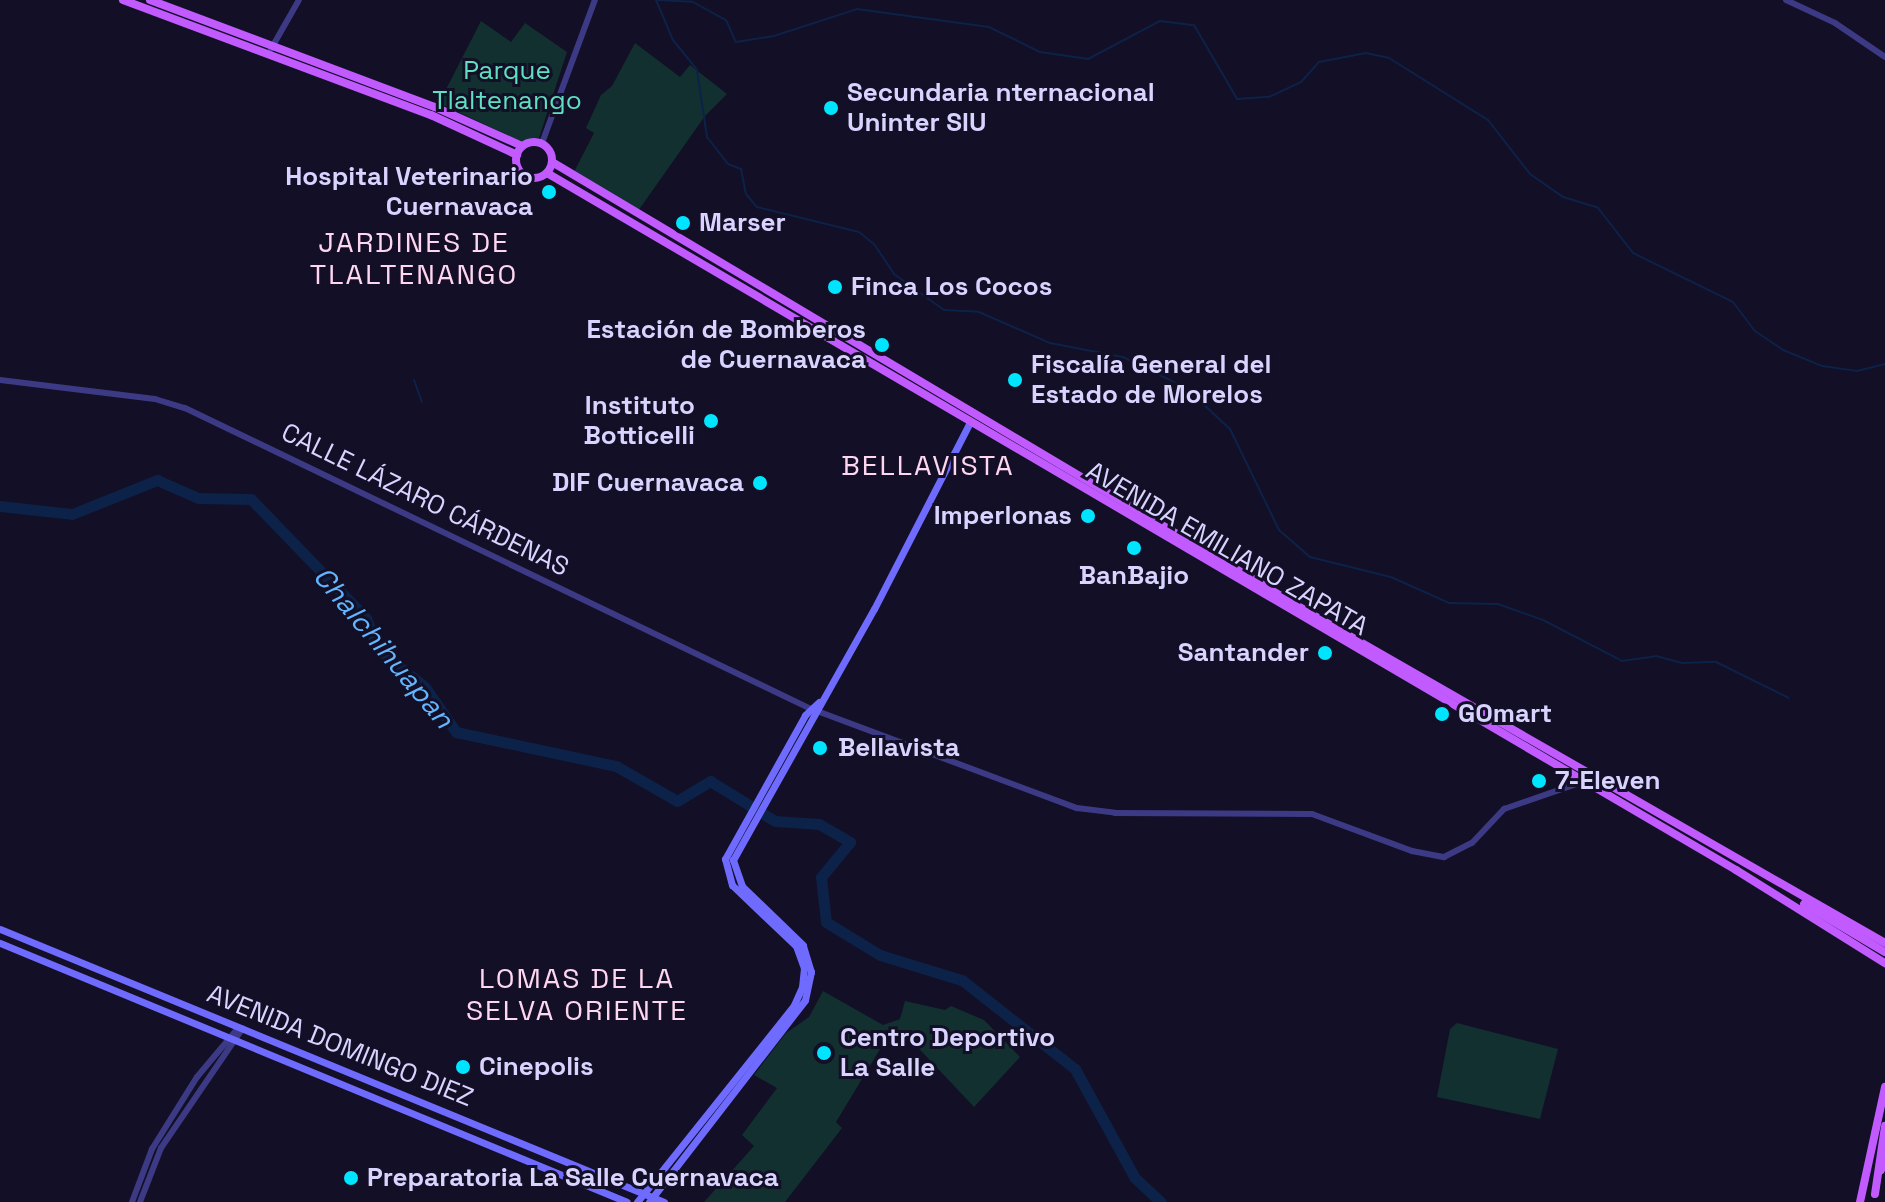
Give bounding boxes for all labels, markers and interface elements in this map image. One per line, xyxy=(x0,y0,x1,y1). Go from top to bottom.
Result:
park label: Parque Tlaltenango xyxy=(432,55,582,116)
place label: Secundaria nternacional Uninter SIU xyxy=(847,77,1155,138)
marker: Secundaria nternacional Uninter SIU xyxy=(822,99,840,117)
place label: Hospital Veterinario Cuernavaca xyxy=(285,161,533,222)
marker: Hospital Veterinario Cuernavaca xyxy=(540,183,558,201)
place label: Marser xyxy=(699,207,786,239)
marker: Marser xyxy=(674,214,692,232)
district label: JARDINES DE TLALTENANGO xyxy=(310,225,518,291)
place label: Finca Los Cocos xyxy=(851,271,1052,303)
marker: Finca Los Cocos xyxy=(826,278,844,296)
place label: Estación de Bomberos de Cuernavaca xyxy=(586,314,866,376)
marker: Estación de Bomberos de Cuernavaca xyxy=(873,336,891,354)
place label: Fiscalía General del Estado de Morelos xyxy=(1031,349,1271,410)
marker: Fiscalía General del Estado de Morelos xyxy=(1006,371,1024,389)
place label: Instituto Botticelli xyxy=(584,390,695,452)
marker: Instituto Botticelli xyxy=(702,412,720,430)
street label: CALLE LÁZARO CÁRDENAS xyxy=(276,417,574,583)
district label: BELLAVISTA xyxy=(841,448,1015,482)
street label: AVENIDA EMILIANO ZAPATA xyxy=(1080,455,1374,643)
place label: DIF Cuernavaca xyxy=(552,467,744,499)
marker: DIF Cuernavaca xyxy=(751,474,769,492)
place label: Imperlonas xyxy=(934,500,1072,532)
marker: Imperlonas xyxy=(1079,507,1097,525)
marker: BanBajio xyxy=(1125,539,1143,557)
water label: Chalchihuapan xyxy=(307,559,461,735)
place label: BanBajio xyxy=(1079,560,1189,592)
place label: Santander xyxy=(1178,637,1309,669)
marker: Santander xyxy=(1316,644,1334,662)
place label: GOmart xyxy=(1458,698,1552,730)
marker: GOmart xyxy=(1433,705,1451,723)
place label: Bellavista xyxy=(838,732,960,764)
marker: Bellavista xyxy=(809,737,831,759)
place label: 7-Eleven xyxy=(1555,765,1660,797)
marker: 7-Eleven xyxy=(1530,772,1548,790)
district label: LOMAS DE LA SELVA ORIENTE xyxy=(466,961,688,1027)
street label: AVENIDA DOMINGO DIEZ xyxy=(202,978,478,1114)
place label: Centro Deportivo La Salle xyxy=(840,1022,1055,1084)
marker: Centro Deportivo La Salle xyxy=(815,1044,833,1062)
place label: Cinepolis xyxy=(479,1051,594,1083)
marker: Cinepolis xyxy=(454,1058,472,1076)
place label: Preparatoria La Salle Cuernavaca xyxy=(367,1162,779,1194)
marker: Preparatoria La Salle Cuernavaca xyxy=(342,1169,360,1187)

